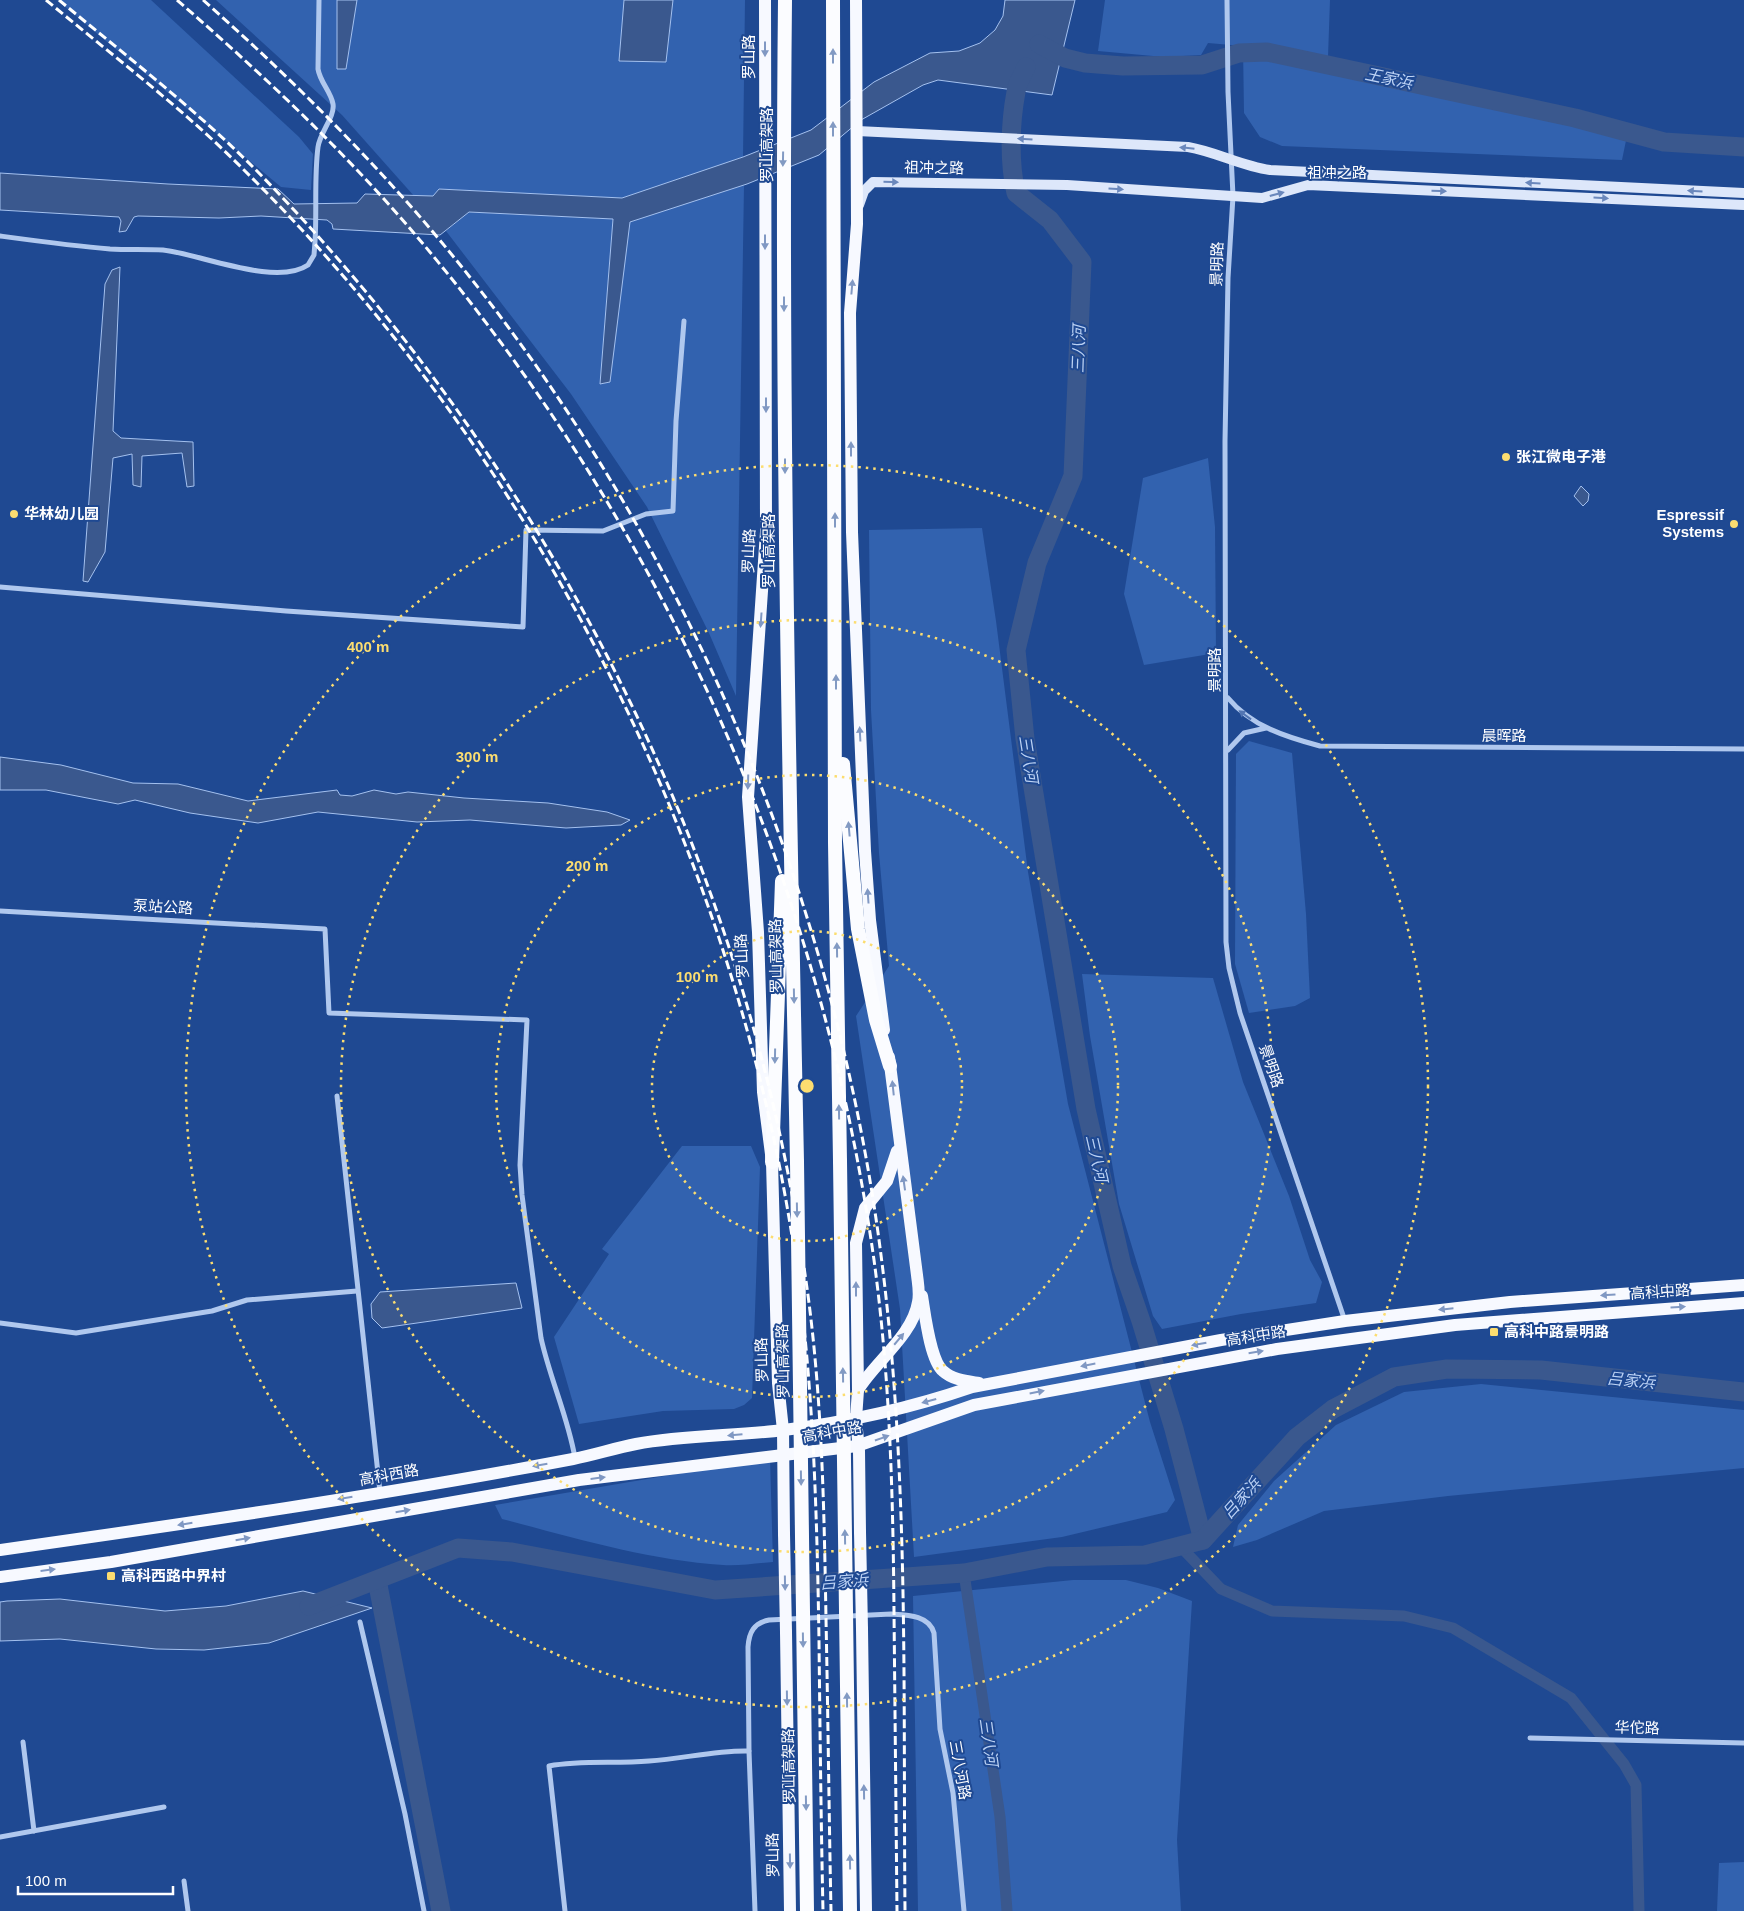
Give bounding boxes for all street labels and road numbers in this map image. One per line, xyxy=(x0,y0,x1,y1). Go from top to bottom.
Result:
street label: 罗山路 xyxy=(740,34,757,80)
street label: 罗山高架路 xyxy=(758,107,775,183)
street label: 祖冲之路 xyxy=(904,158,964,177)
street label: 祖冲之路 xyxy=(1307,164,1367,181)
street label: 景明路 xyxy=(1207,241,1226,287)
street label: 罗山高架路 xyxy=(760,513,777,589)
street label: 罗山路 xyxy=(739,528,758,574)
street label: 景明路 xyxy=(1206,647,1223,693)
street label: 晨晖路 xyxy=(1481,727,1527,744)
street label: 泵站公路 xyxy=(133,896,193,917)
street label: 罗山高架路 xyxy=(766,918,785,994)
street label: 罗山路 xyxy=(732,933,751,979)
street label: 景明路 xyxy=(1256,1042,1287,1090)
street label: 高科中路 xyxy=(1629,1281,1690,1302)
street label: 高科中路 xyxy=(1225,1322,1287,1349)
street label: 罗山高架路 xyxy=(773,1323,792,1399)
street label: 罗山路 xyxy=(752,1337,771,1383)
street label: 高科中路 xyxy=(801,1418,863,1445)
street label: 高科西路 xyxy=(358,1461,420,1488)
street label: 华佗路 xyxy=(1614,1719,1660,1736)
street label: 罗山高架路 xyxy=(779,1728,798,1804)
street label: 三八河路 xyxy=(947,1739,974,1801)
street label: 罗山路 xyxy=(764,1832,781,1878)

